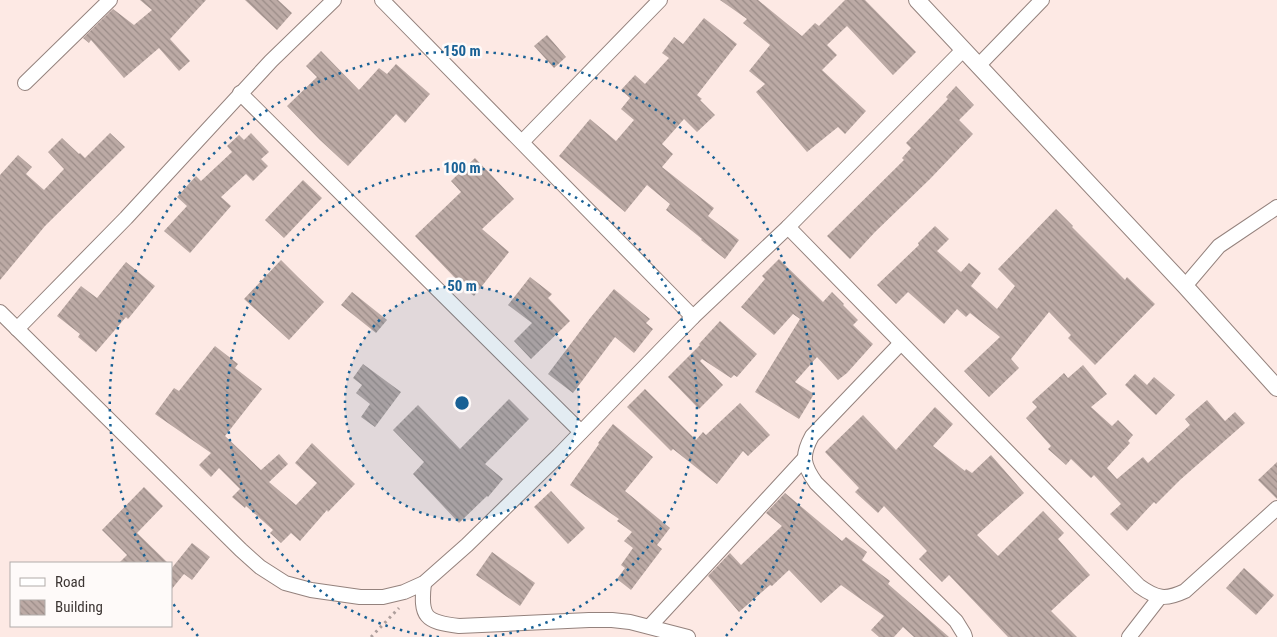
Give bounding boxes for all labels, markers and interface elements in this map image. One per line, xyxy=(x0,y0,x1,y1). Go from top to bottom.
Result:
text: 150 m xyxy=(443,42,481,60)
text: 100 m xyxy=(443,159,481,177)
text: 50 m xyxy=(447,277,477,295)
centre of rings xyxy=(453,394,471,412)
legend xyxy=(10,562,172,627)
text: Road xyxy=(55,573,85,591)
text: Building xyxy=(55,598,103,616)

